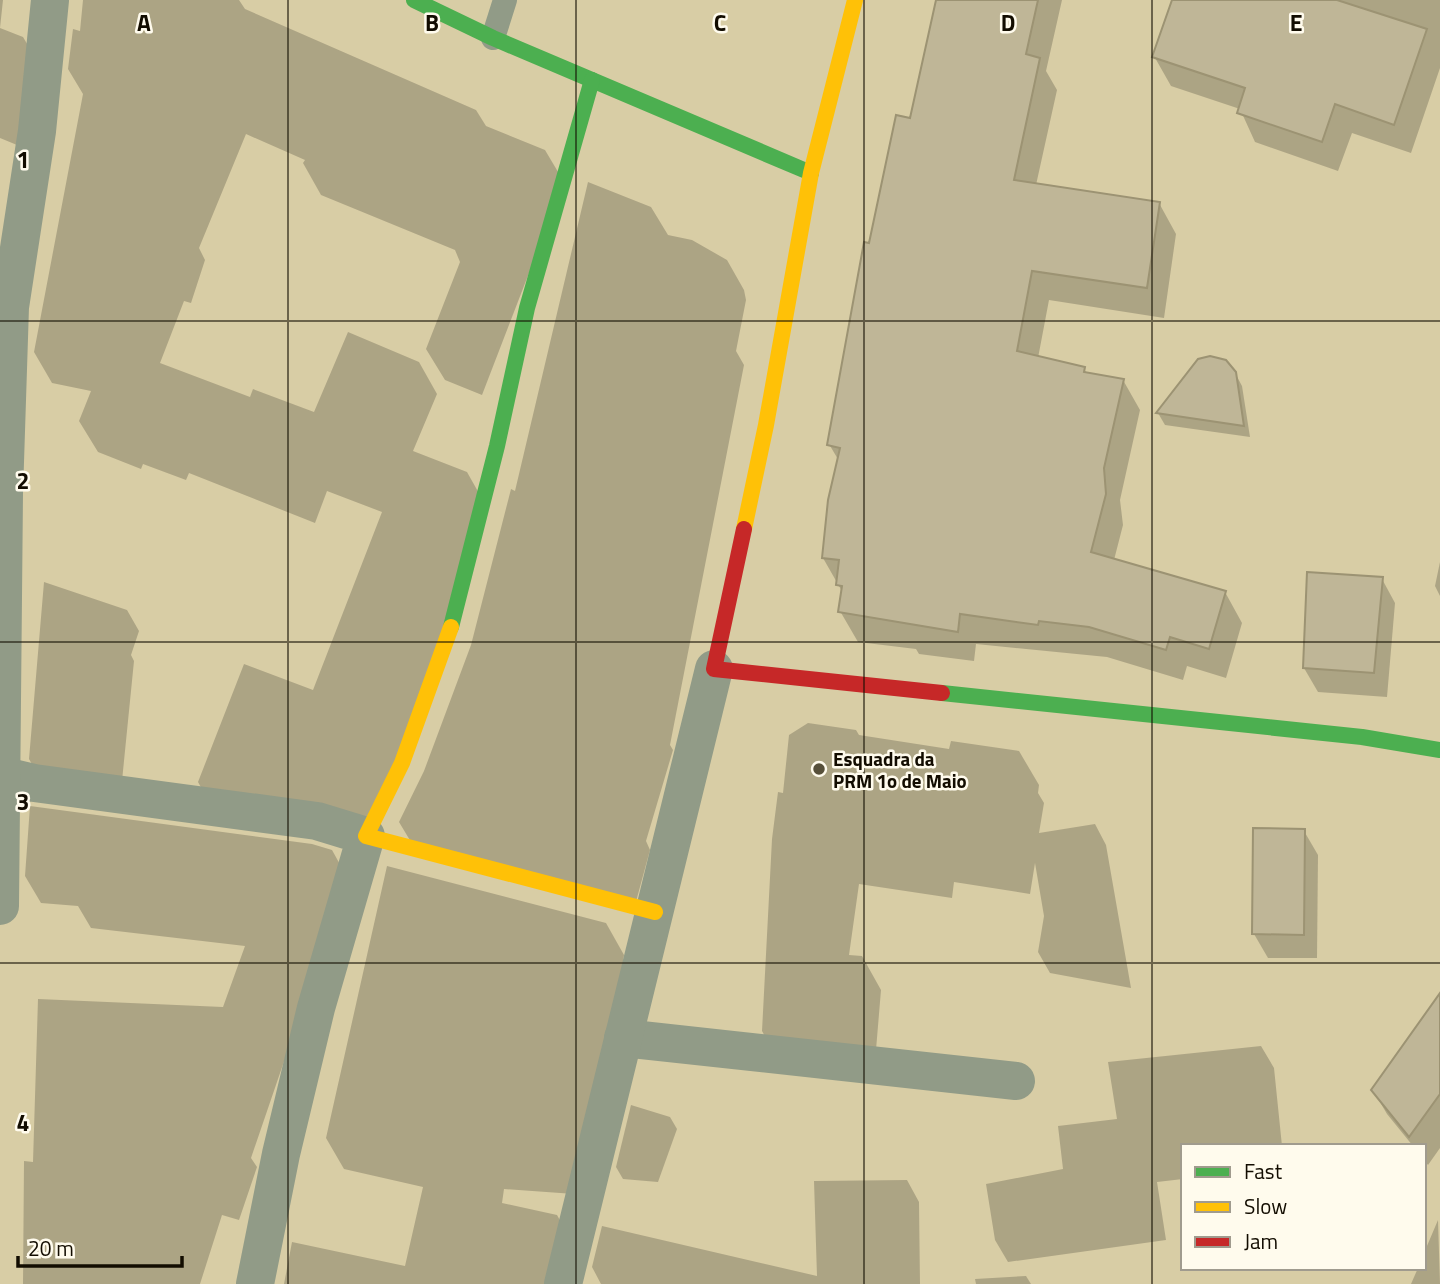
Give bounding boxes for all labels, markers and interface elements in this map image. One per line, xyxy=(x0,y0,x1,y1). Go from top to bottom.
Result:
text: A xyxy=(137,5,151,40)
text: B xyxy=(425,5,439,40)
text: C xyxy=(714,5,726,40)
text: D xyxy=(1001,5,1015,40)
text: E xyxy=(1290,5,1302,40)
text: 1 xyxy=(17,142,29,177)
text: 2 xyxy=(17,463,29,498)
place label: Esquadra da PRM 1o de Maio xyxy=(833,744,967,795)
marker: Esquadra da PRM 1o de Maio xyxy=(811,761,827,777)
text: 3 xyxy=(17,784,29,819)
text: 4 xyxy=(17,1105,29,1140)
legend xyxy=(1181,1144,1426,1270)
text: Fast xyxy=(1244,1155,1283,1187)
text: Slow xyxy=(1244,1190,1287,1222)
scale bar xyxy=(18,1224,182,1268)
text: Jam xyxy=(1244,1225,1278,1257)
text: 20 m xyxy=(28,1232,74,1264)

